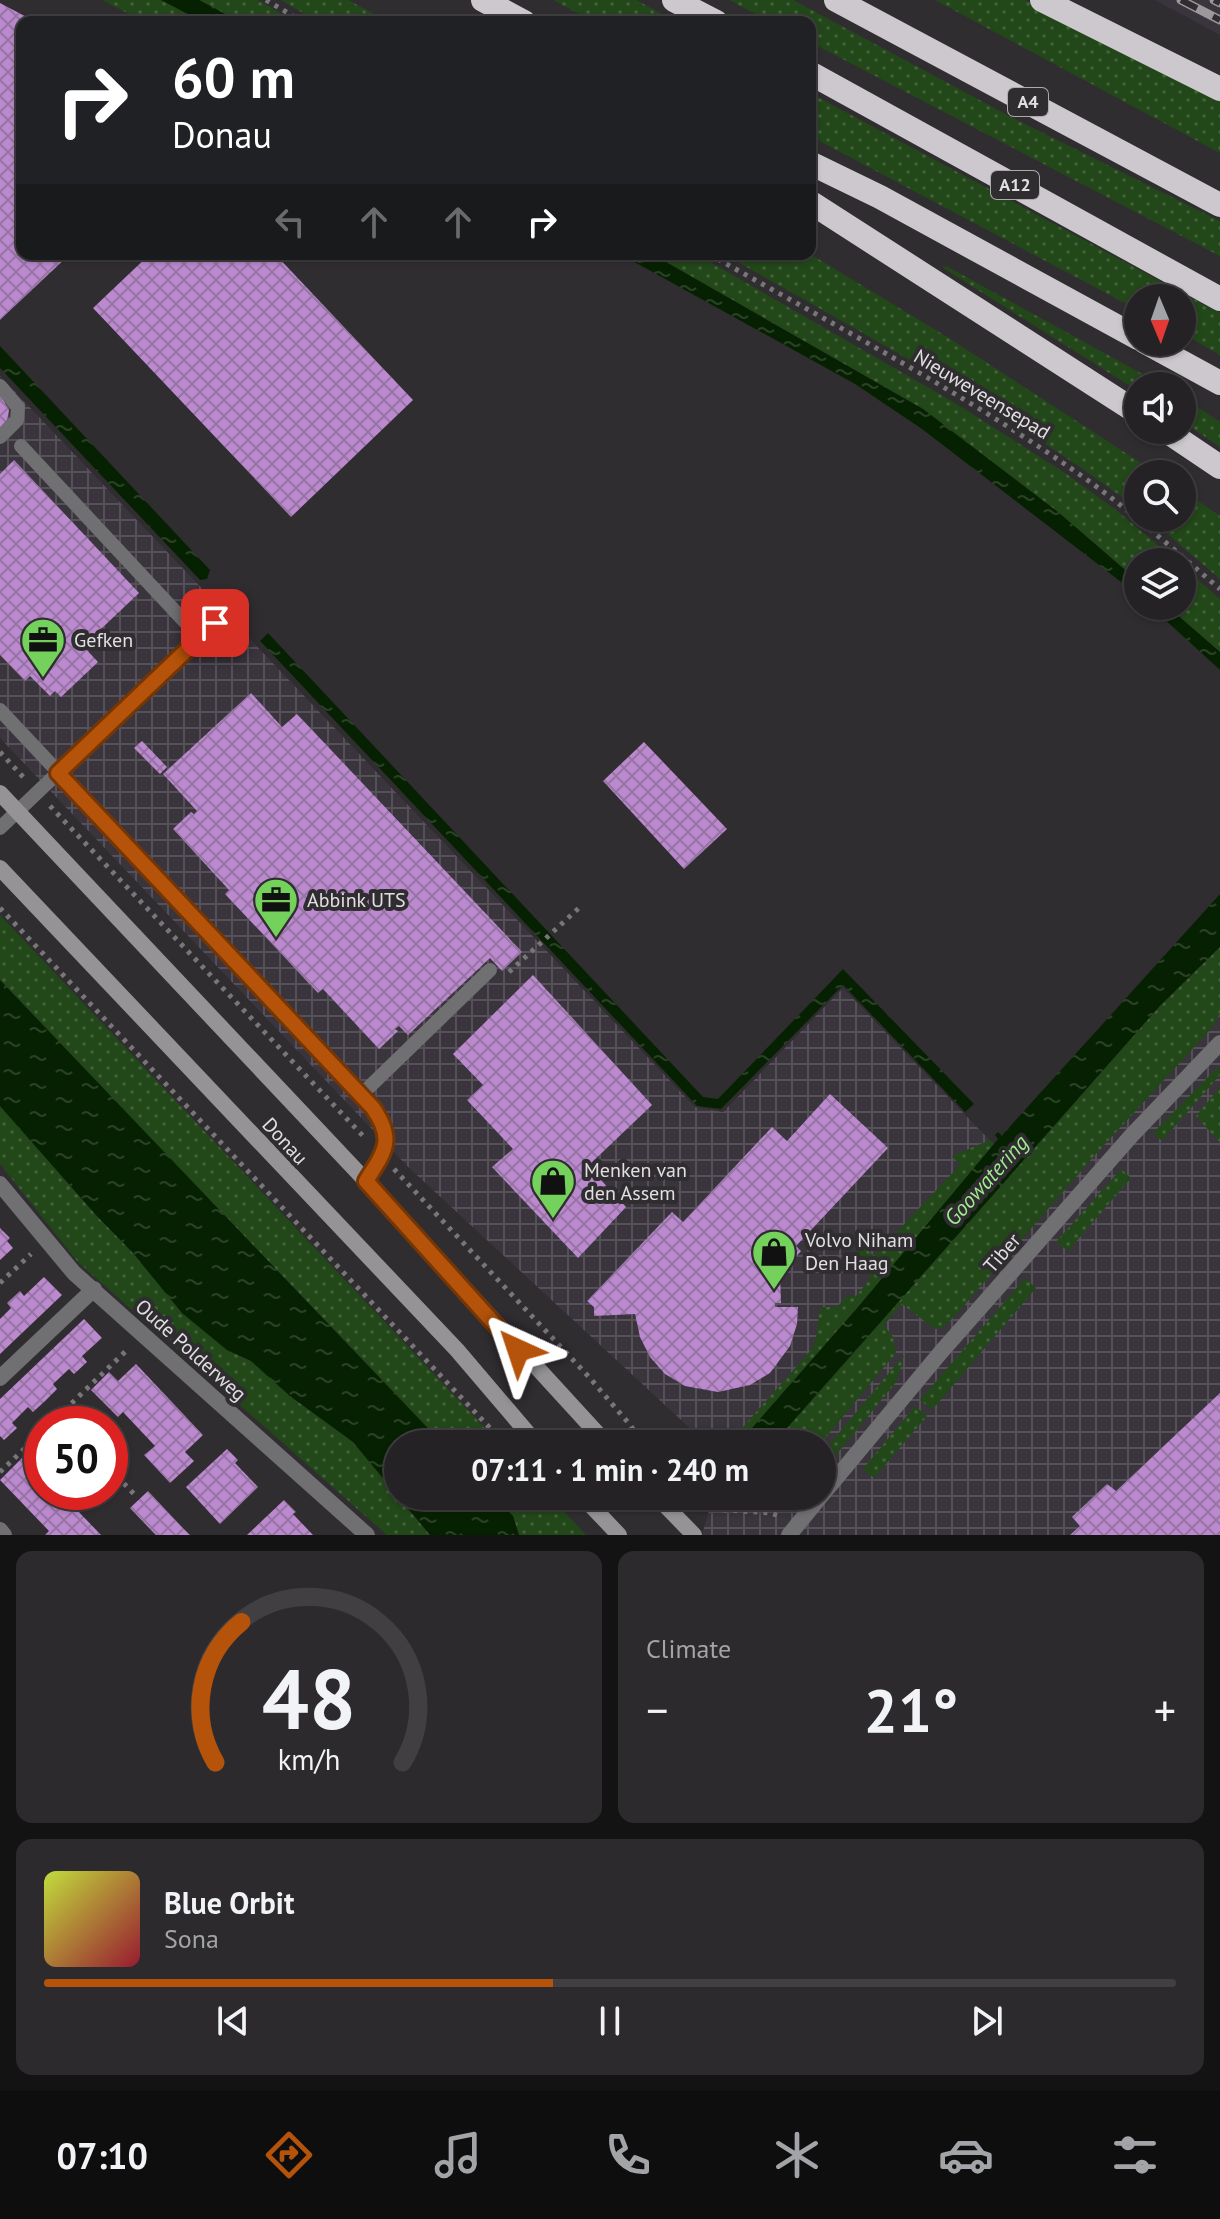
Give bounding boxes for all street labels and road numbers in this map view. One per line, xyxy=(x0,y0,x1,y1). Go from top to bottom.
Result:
road number: A4 xyxy=(1008,88,1048,116)
road number: A12 xyxy=(991,171,1039,199)
street label: Nieuweveensepad xyxy=(909,343,1055,445)
street label: Donau xyxy=(257,1112,313,1170)
street label: Tiber xyxy=(978,1228,1026,1278)
street label: Oude Polderweg xyxy=(130,1293,252,1407)

